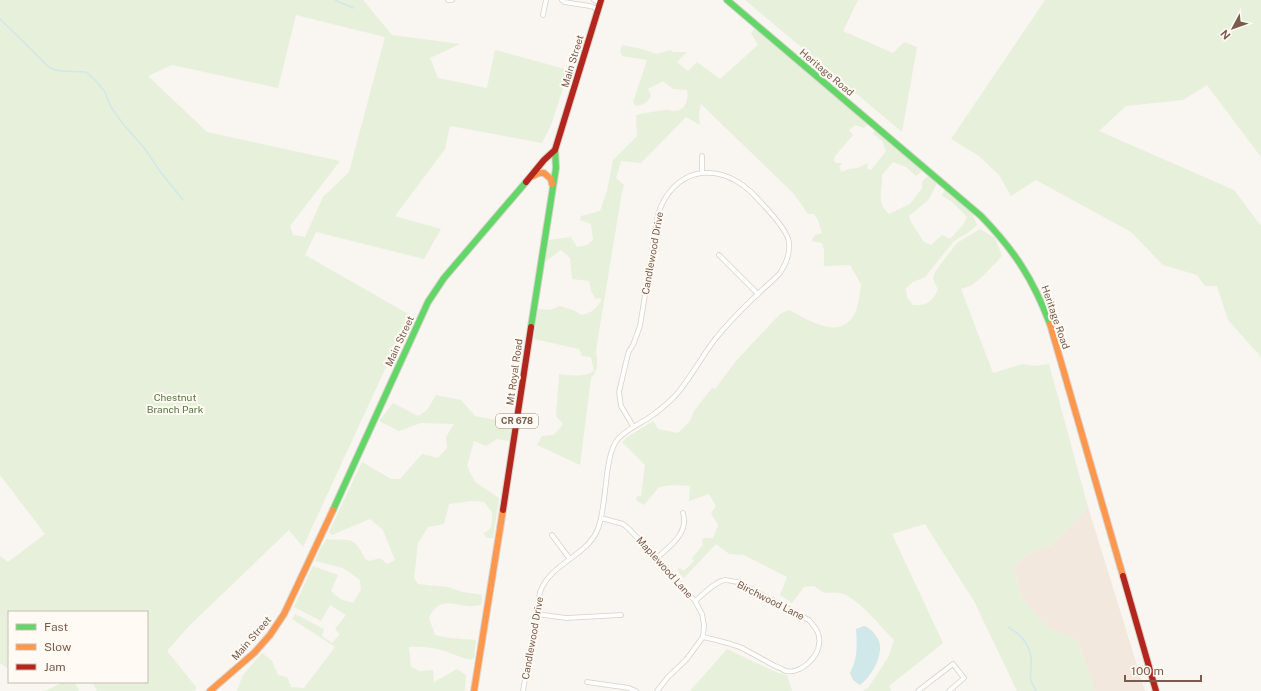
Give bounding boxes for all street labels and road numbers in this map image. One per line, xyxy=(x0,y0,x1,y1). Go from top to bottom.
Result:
street label: Main Street xyxy=(558,33,586,89)
street label: Heritage Road xyxy=(798,46,856,98)
street label: Candlewood Drive xyxy=(639,210,665,295)
street label: Heritage Road xyxy=(1039,283,1073,351)
street label: Main Street xyxy=(382,314,416,368)
street label: Mt Royal Road xyxy=(503,338,525,406)
road number: CR 678 xyxy=(496,414,538,428)
street label: Maplewood Lane xyxy=(634,534,696,600)
street label: Birchwood Lane xyxy=(735,578,807,622)
street label: Candlewood Drive xyxy=(519,595,545,680)
street label: Main Street xyxy=(229,613,273,662)

